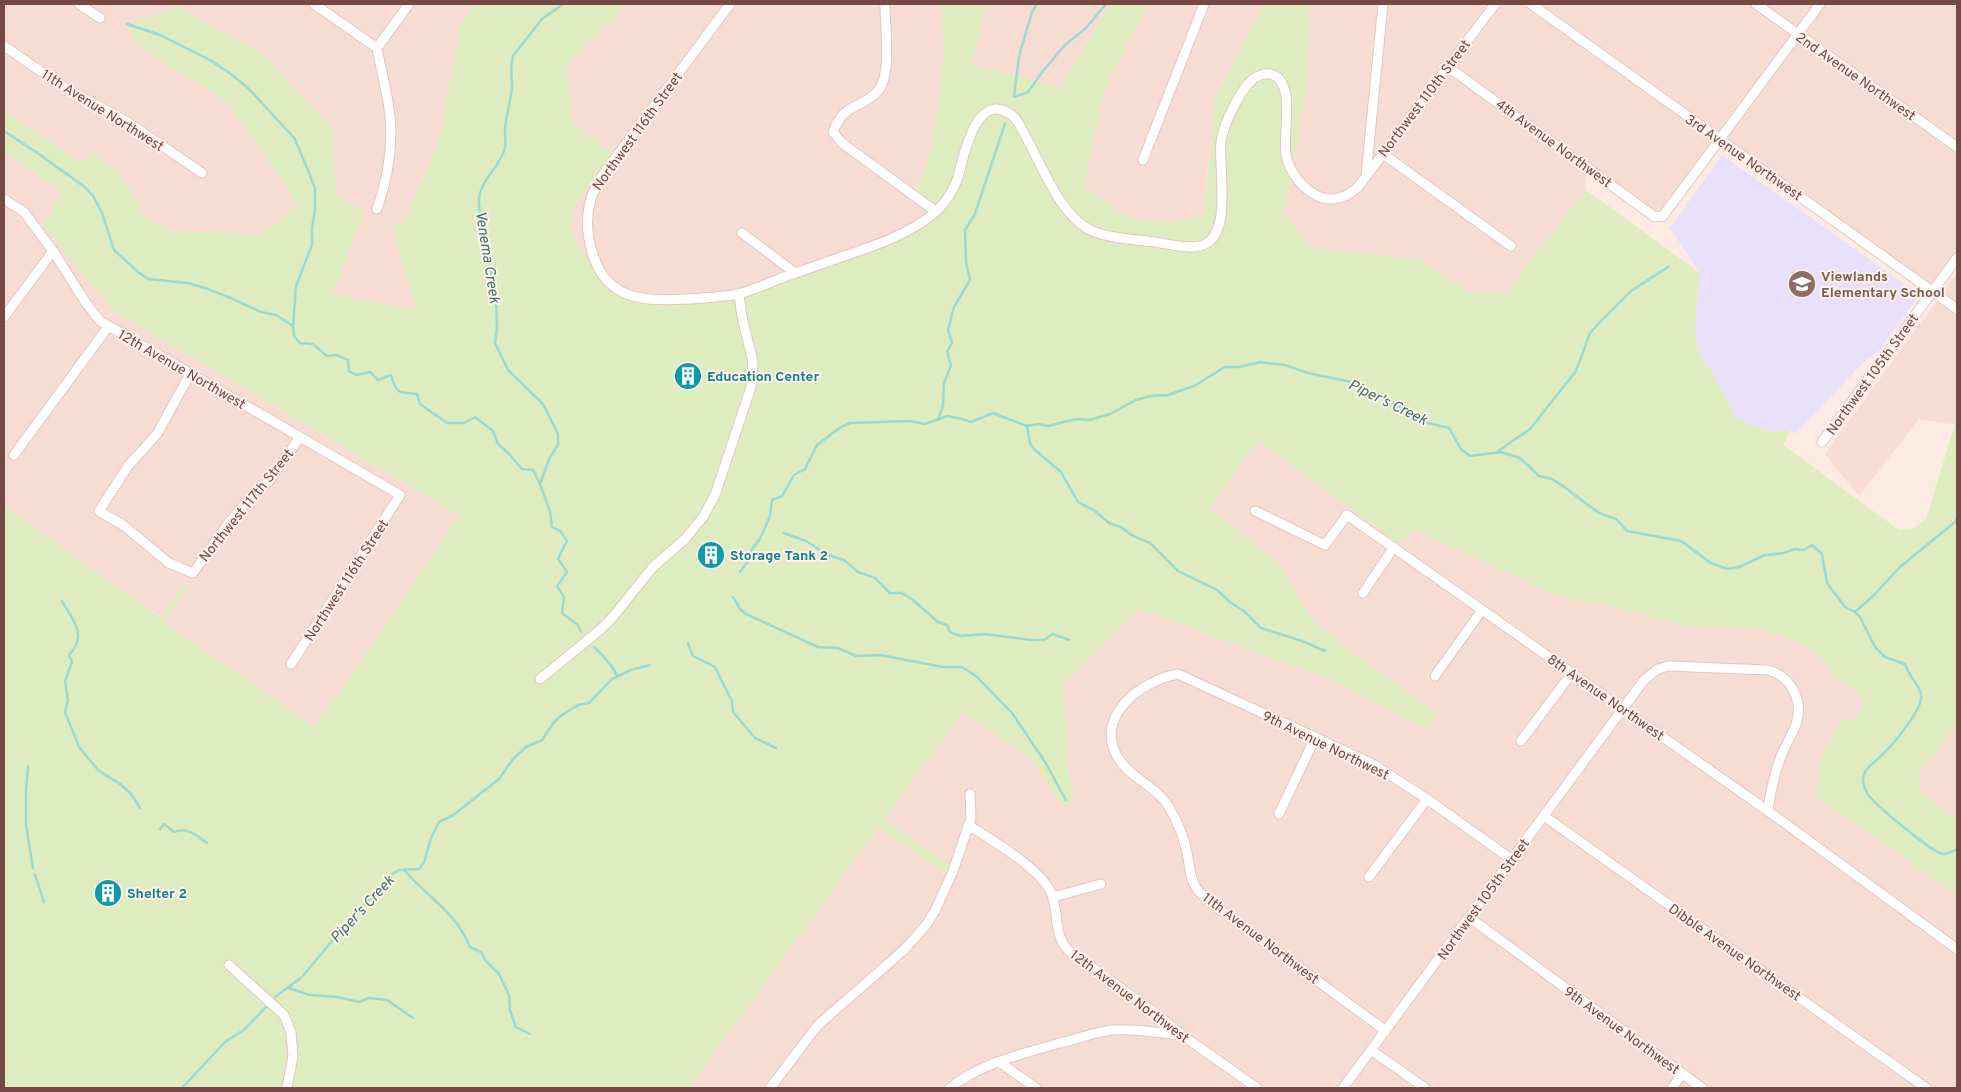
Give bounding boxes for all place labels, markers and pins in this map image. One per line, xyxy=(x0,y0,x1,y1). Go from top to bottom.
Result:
school or university icon: Viewlands Elementary School xyxy=(1787,269,1817,299)
place label: Viewlands Elementary School xyxy=(1821,269,1945,302)
building icon: Education Center xyxy=(673,361,703,391)
place label: Education Center xyxy=(707,369,819,386)
building icon: Storage Tank 2 xyxy=(696,540,726,570)
place label: Storage Tank 2 xyxy=(730,548,828,565)
building icon: Shelter 2 xyxy=(93,878,123,908)
place label: Shelter 2 xyxy=(127,886,187,903)

